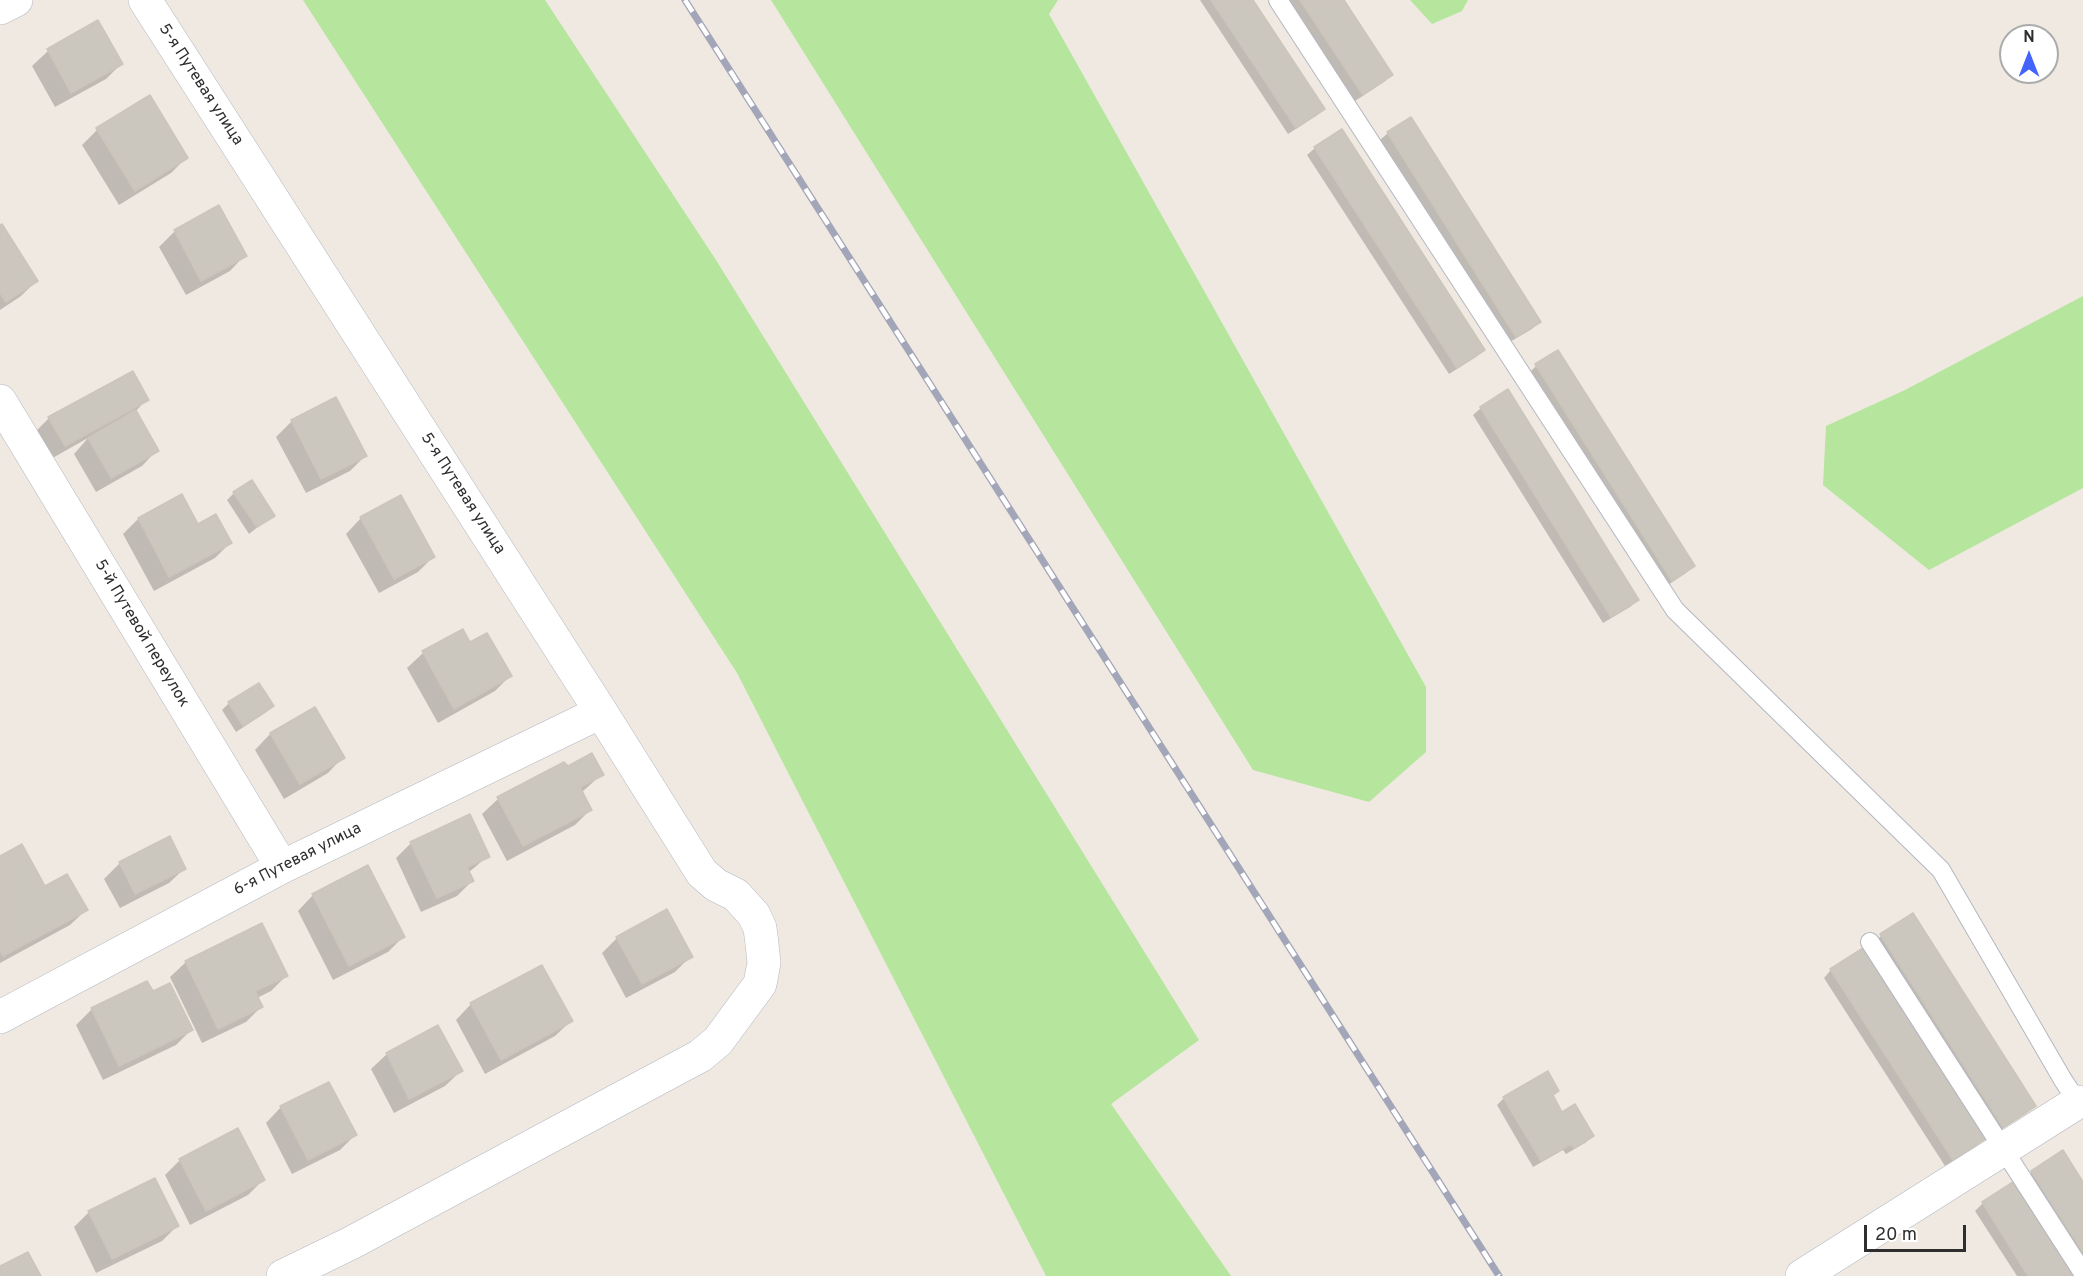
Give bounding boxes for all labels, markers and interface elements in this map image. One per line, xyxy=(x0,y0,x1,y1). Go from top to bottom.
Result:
street label: 5-я Путевая улица xyxy=(154,21,246,149)
north arrow xyxy=(1999,24,2059,84)
text: N xyxy=(2023,28,2035,48)
street label: 5-я Путевая улица xyxy=(416,430,508,558)
street label: 5-й Путевой переулок xyxy=(89,557,193,711)
street label: 6-я Путевая улица xyxy=(231,820,365,900)
scale bar xyxy=(1867,1213,1969,1251)
text: 20 m xyxy=(1875,1224,1917,1247)

